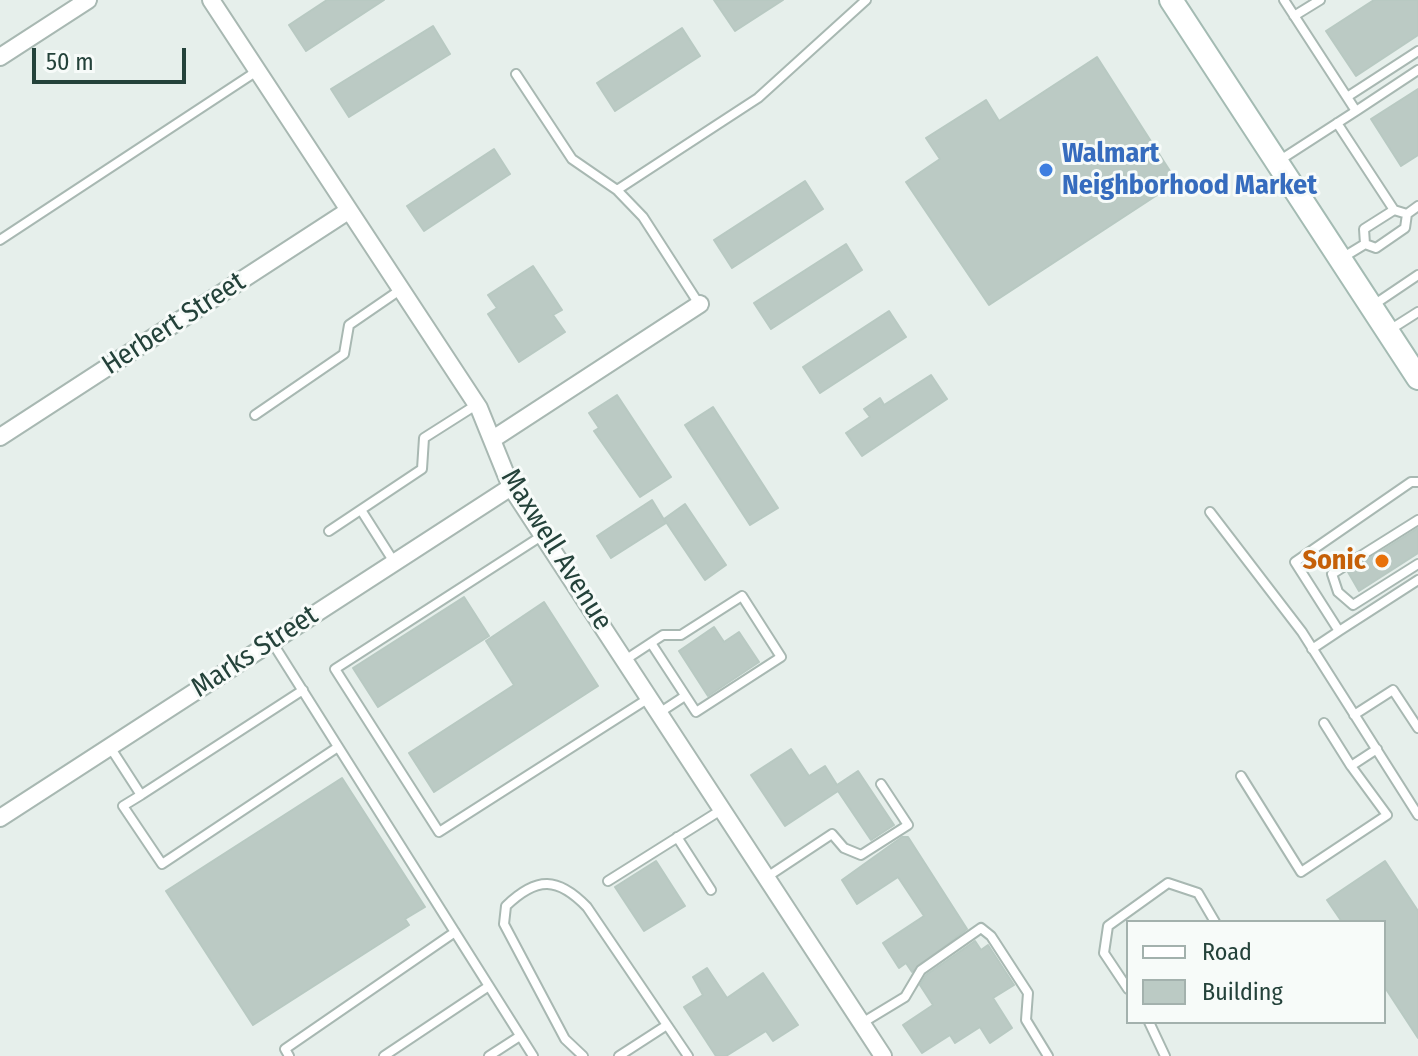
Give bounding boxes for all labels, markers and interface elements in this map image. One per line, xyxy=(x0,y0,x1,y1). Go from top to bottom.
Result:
scale bar xyxy=(36,32,190,82)
text: 50 m xyxy=(46,48,94,76)
place label: Walmart Neighborhood Market xyxy=(1062,137,1317,203)
marker: Walmart Neighborhood Market xyxy=(1037,161,1055,179)
street label: Herbert Street xyxy=(96,265,252,383)
street label: Maxwell Avenue xyxy=(493,463,619,637)
place label: Sonic xyxy=(1302,544,1366,578)
marker: Sonic xyxy=(1373,552,1391,570)
street label: Marks Street xyxy=(186,599,324,705)
legend xyxy=(1126,920,1386,1024)
text: Road xyxy=(1202,938,1252,966)
text: Building xyxy=(1202,978,1283,1006)

